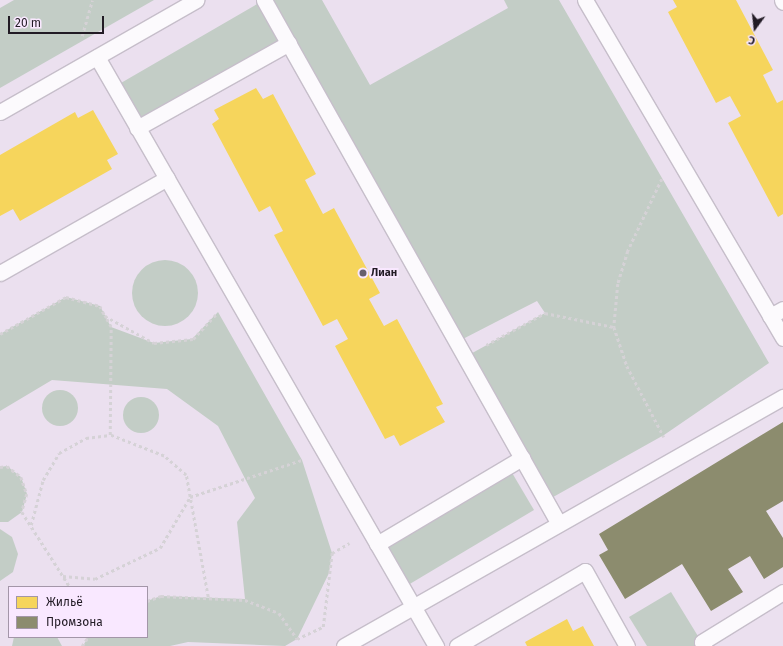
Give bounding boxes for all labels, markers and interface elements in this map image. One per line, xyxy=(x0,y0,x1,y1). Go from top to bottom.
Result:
scale bar xyxy=(10,8,106,34)
north arrow xyxy=(735,8,775,48)
text: 20 m xyxy=(15,16,41,30)
text: С xyxy=(747,33,757,47)
place label: Лиан xyxy=(371,266,397,280)
marker: Лиан xyxy=(358,268,368,278)
legend xyxy=(8,586,148,638)
text: Жильё xyxy=(46,595,83,609)
text: Промзона xyxy=(46,615,103,629)

